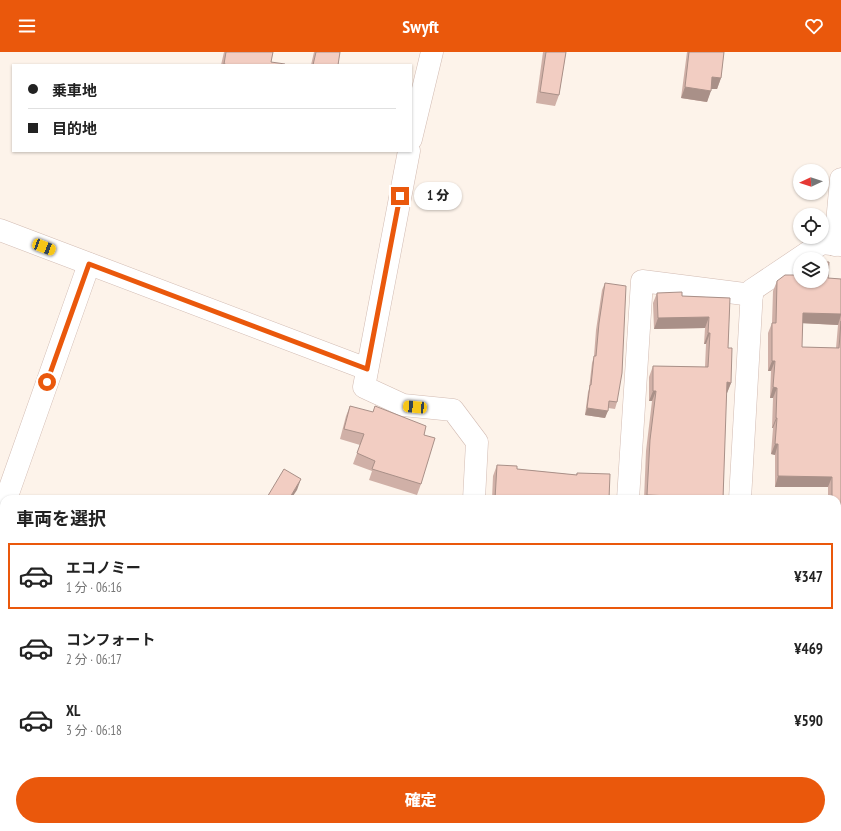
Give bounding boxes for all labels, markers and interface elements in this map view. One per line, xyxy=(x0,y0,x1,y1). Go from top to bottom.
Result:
icon: menu xyxy=(16,15,38,37)
text: Swyft xyxy=(402,15,439,38)
icon: heart xyxy=(803,15,825,37)
text: 乗車地 xyxy=(52,81,97,100)
text: 目的地 xyxy=(52,119,97,138)
north arrow xyxy=(793,164,829,200)
map controls xyxy=(793,164,829,288)
callout: 1 分 xyxy=(414,182,462,210)
route end xyxy=(391,187,409,205)
text: 1 分 xyxy=(427,187,449,204)
button: locate xyxy=(793,208,829,244)
car xyxy=(31,237,57,257)
button: layers xyxy=(793,252,829,288)
route start xyxy=(38,373,56,391)
car xyxy=(403,400,427,414)
text: 車両を選択 xyxy=(16,507,106,530)
icon: car xyxy=(18,558,54,594)
text: エコノミー xyxy=(66,558,141,577)
text: ¥347 xyxy=(794,567,823,586)
text: 1 分 · 06:16 xyxy=(66,579,122,596)
icon: car xyxy=(18,630,54,666)
text: コンフォート xyxy=(66,630,156,649)
text: ¥469 xyxy=(794,639,823,658)
text: 2 分 · 06:17 xyxy=(66,651,122,668)
text: XL xyxy=(66,701,80,720)
icon: car xyxy=(18,702,54,738)
text: ¥590 xyxy=(794,711,823,730)
text: 3 分 · 06:18 xyxy=(66,722,122,739)
button: 確定 xyxy=(16,777,825,823)

